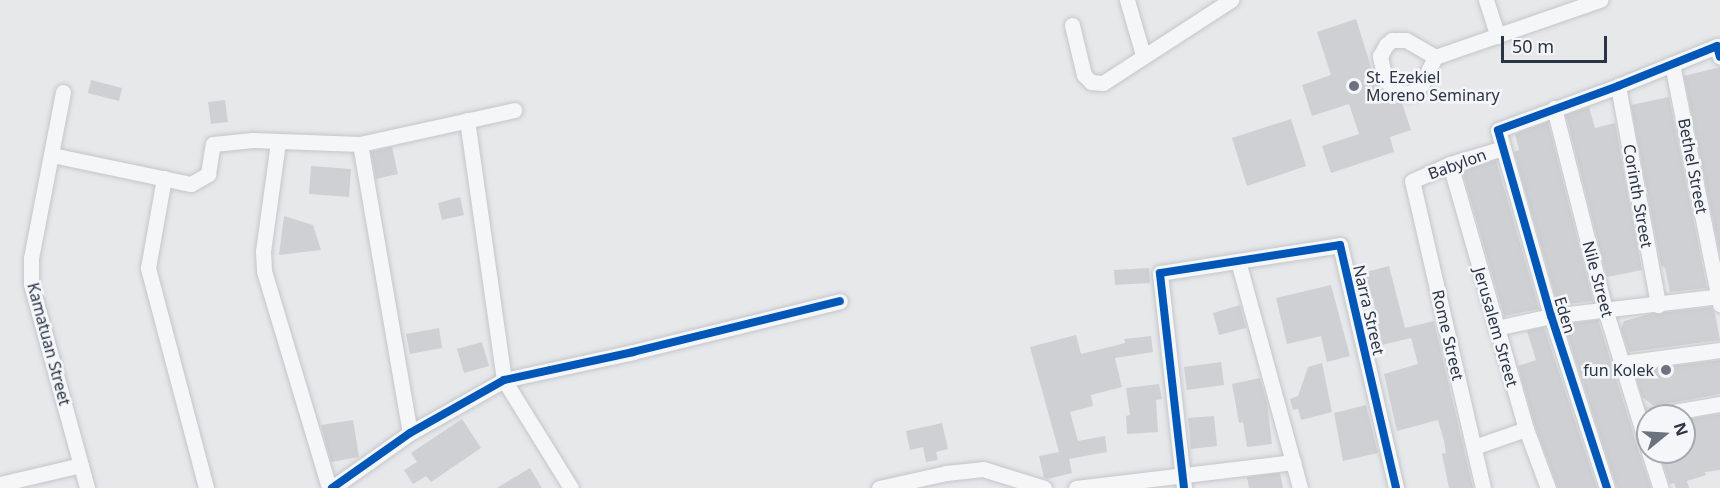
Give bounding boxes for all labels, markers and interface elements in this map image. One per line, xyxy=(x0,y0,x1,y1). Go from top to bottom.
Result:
scale bar xyxy=(1504,24,1610,62)
text: 50 m xyxy=(1512,34,1554,58)
place label: St. Ezekiel Moreno Seminary xyxy=(1366,67,1500,105)
marker: St. Ezekiel Moreno Seminary xyxy=(1347,79,1361,93)
street label: Bethel Street xyxy=(1674,117,1712,215)
street label: Corinth Street xyxy=(1619,143,1657,249)
street label: Babylon xyxy=(1425,145,1489,183)
street label: Nile Street xyxy=(1579,239,1617,319)
street label: Narra Street xyxy=(1349,263,1389,357)
street label: Jerusalem Street xyxy=(1470,265,1522,389)
street label: Kamatuan Street xyxy=(23,281,75,407)
street label: Rome Street xyxy=(1428,288,1468,382)
street label: Eden xyxy=(1550,294,1580,336)
place label: fun Kolek xyxy=(1583,360,1654,380)
marker: fun Kolek xyxy=(1659,363,1673,377)
north arrow xyxy=(1636,404,1696,464)
text: N xyxy=(1669,419,1694,439)

